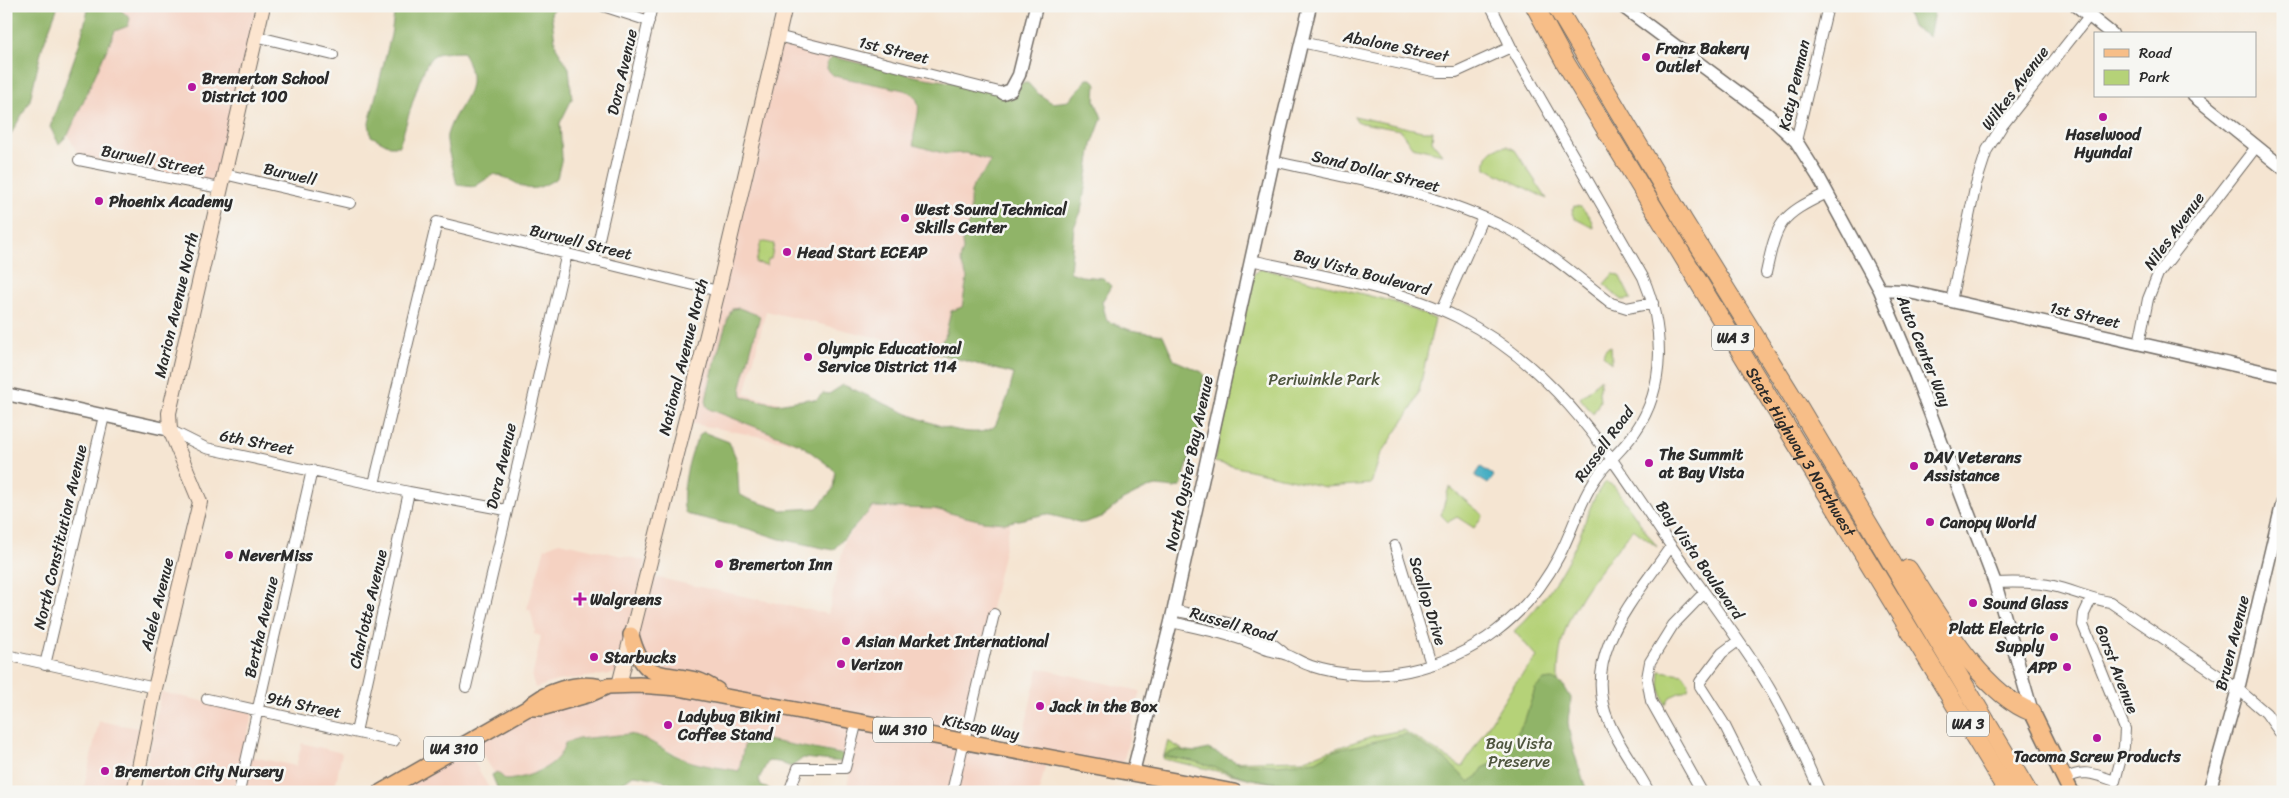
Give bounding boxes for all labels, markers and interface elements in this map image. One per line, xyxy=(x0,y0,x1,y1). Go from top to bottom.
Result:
street label: Abalone Street xyxy=(1340,21,1452,71)
street label: Dora Avenue xyxy=(598,26,646,118)
street label: 1st Street xyxy=(856,27,932,73)
legend xyxy=(2094,32,2256,98)
place label: Franz Bakery Outlet xyxy=(1655,34,1750,81)
street label: Katy Penman xyxy=(1769,36,1819,133)
street label: Wilkes Avenue xyxy=(1973,39,2057,137)
text: Road xyxy=(2139,40,2172,66)
marker: Franz Bakery Outlet xyxy=(1640,51,1652,63)
place label: Bremerton School District 100 xyxy=(202,64,330,111)
text: Park xyxy=(2139,64,2170,90)
marker: Bremerton School District 100 xyxy=(186,81,198,93)
marker: Haselwood Hyundai xyxy=(2097,111,2109,123)
place label: Haselwood Hyundai xyxy=(2064,120,2142,167)
street label: Burwell Street xyxy=(99,136,207,184)
street label: Sand Dollar Street xyxy=(1309,141,1443,201)
street label: Burwell xyxy=(261,154,320,194)
street label: Niles Avenue xyxy=(2136,186,2212,276)
place label: Phoenix Academy xyxy=(109,187,233,216)
marker: Phoenix Academy xyxy=(93,195,105,207)
place label: West Sound Technical Skills Center xyxy=(914,195,1068,242)
marker: West Sound Technical Skills Center xyxy=(899,212,911,224)
street label: Burwell Street xyxy=(527,215,635,269)
street label: Marion Avenue North xyxy=(145,229,207,381)
place label: Head Start ECEAP xyxy=(796,238,928,267)
street label: Bay Vista Boulevard xyxy=(1291,240,1435,305)
marker: Head Start ECEAP xyxy=(781,246,793,258)
street label: National Avenue North xyxy=(649,276,717,438)
street label: Auto Center Way xyxy=(1888,290,1960,412)
street label: 1st Street xyxy=(2047,293,2123,337)
road number: WA 3 xyxy=(1712,326,1754,350)
place label: Olympic Educational Service District 114 xyxy=(817,334,963,381)
marker: Olympic Educational Service District 114 xyxy=(802,351,814,363)
street label: State Highway 3 Northwest xyxy=(1738,361,1865,543)
park label: Periwinkle Park xyxy=(1268,365,1380,394)
street label: North Oyster Bay Avenue xyxy=(1156,373,1222,553)
street label: Russell Road xyxy=(1566,398,1643,488)
street label: Dora Avenue xyxy=(477,420,525,512)
street label: 6th Street xyxy=(217,421,297,463)
place label: The Summit at Bay Vista xyxy=(1658,440,1744,487)
street label: North Constitution Avenue xyxy=(25,441,95,632)
place label: DAV Veterans Assistance xyxy=(1923,443,2022,490)
marker: The Summit at Bay Vista xyxy=(1643,457,1655,469)
marker: DAV Veterans Assistance xyxy=(1908,460,1920,472)
street label: Bay Vista Boulevard xyxy=(1648,494,1753,627)
place label: Canopy World xyxy=(1939,508,2037,537)
marker: Canopy World xyxy=(1924,516,1936,528)
place label: NeverMiss xyxy=(238,541,313,570)
street label: Charlotte Avenue xyxy=(340,546,396,672)
marker: NeverMiss xyxy=(223,549,235,561)
place label: Bremerton Inn xyxy=(729,550,833,579)
street label: Scallop Drive xyxy=(1401,553,1455,649)
street label: Adele Avenue xyxy=(131,554,183,655)
marker: Bremerton Inn xyxy=(713,558,725,570)
street label: Bertha Avenue xyxy=(235,573,287,681)
place label: Walgreens xyxy=(590,585,662,614)
place label: Sound Glass xyxy=(1982,589,2069,618)
street label: Bruen Avenue xyxy=(2206,592,2258,694)
marker: Walgreens xyxy=(574,593,586,605)
marker: Sound Glass xyxy=(1967,597,1979,609)
street label: Russell Road xyxy=(1186,598,1281,651)
place label: Platt Electric Supply xyxy=(1949,614,2045,661)
street label: Gorst Avenue xyxy=(2087,620,2147,718)
place label: Asian Market International xyxy=(855,627,1050,656)
marker: Platt Electric Supply xyxy=(2048,631,2060,643)
marker: Asian Market International xyxy=(840,635,852,647)
place label: Starbucks xyxy=(603,643,676,672)
place label: Verizon xyxy=(851,650,903,679)
marker: Starbucks xyxy=(588,651,600,663)
place label: APP xyxy=(2026,653,2058,682)
marker: Verizon xyxy=(835,658,847,670)
marker: APP xyxy=(2061,661,2073,673)
street label: 9th Street xyxy=(264,683,344,727)
place label: Jack in the Box xyxy=(1049,692,1158,721)
marker: Jack in the Box xyxy=(1034,700,1046,712)
place label: Ladybug Bikini Coffee Stand xyxy=(677,702,782,749)
street label: Kitsap Way xyxy=(940,705,1023,749)
road number: WA 3 xyxy=(1947,712,1989,736)
road number: WA 310 xyxy=(873,718,933,742)
marker: Ladybug Bikini Coffee Stand xyxy=(662,719,674,731)
park label: Bay Vista Preserve xyxy=(1486,729,1552,776)
marker: Tacoma Screw Products xyxy=(2091,732,2103,744)
road number: WA 310 xyxy=(424,736,484,762)
place label: Tacoma Screw Products xyxy=(2014,742,2181,771)
place label: Bremerton City Nursery xyxy=(115,757,284,786)
marker: Bremerton City Nursery xyxy=(99,765,111,777)

